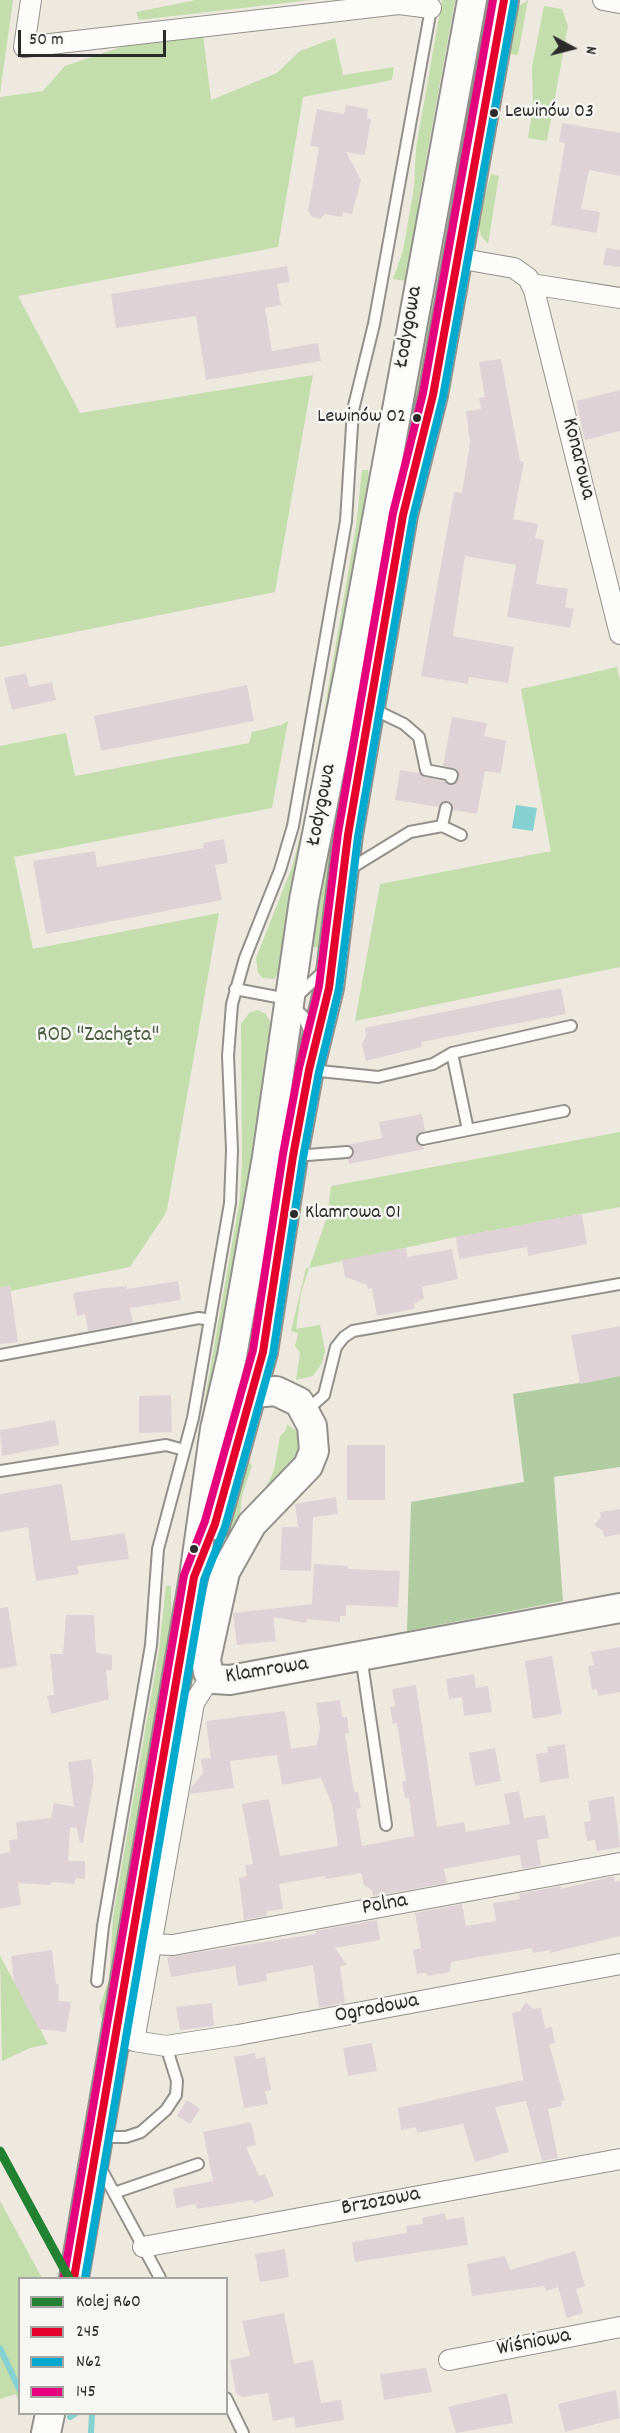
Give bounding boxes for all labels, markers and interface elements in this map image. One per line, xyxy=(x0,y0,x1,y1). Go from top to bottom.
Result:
scale bar xyxy=(21,18,170,56)
north arrow xyxy=(542,18,602,78)
text: 50 m xyxy=(29,28,64,53)
text: N xyxy=(578,45,602,56)
place label: Lewinów 03 xyxy=(505,101,594,125)
marker: Lewinów 03 xyxy=(488,107,500,119)
street label: Łodygowa xyxy=(390,284,430,370)
place label: Lewinów 02 xyxy=(317,406,406,430)
marker: Lewinów 02 xyxy=(411,412,423,424)
street label: Konarowa xyxy=(554,416,600,502)
street label: Łodygowa xyxy=(302,762,344,848)
park label: ROD "Zachęta" xyxy=(37,1024,159,1050)
place label: Klamrowa 01 xyxy=(305,1202,401,1226)
marker: Klamrowa 01 xyxy=(288,1208,300,1220)
unlabelled marker xyxy=(188,1543,200,1555)
street label: Klamrowa xyxy=(224,1652,310,1692)
street label: Polna xyxy=(360,1889,410,1923)
street label: Ogrodowa xyxy=(333,1989,421,2031)
street label: Brzozowa xyxy=(340,2182,422,2224)
legend xyxy=(18,2277,228,2415)
text: Kolej R60 xyxy=(76,2290,141,2315)
text: 245 xyxy=(76,2320,100,2345)
street label: Wiśniowa xyxy=(495,2324,573,2364)
text: N62 xyxy=(76,2350,102,2375)
text: 145 xyxy=(76,2380,96,2405)

